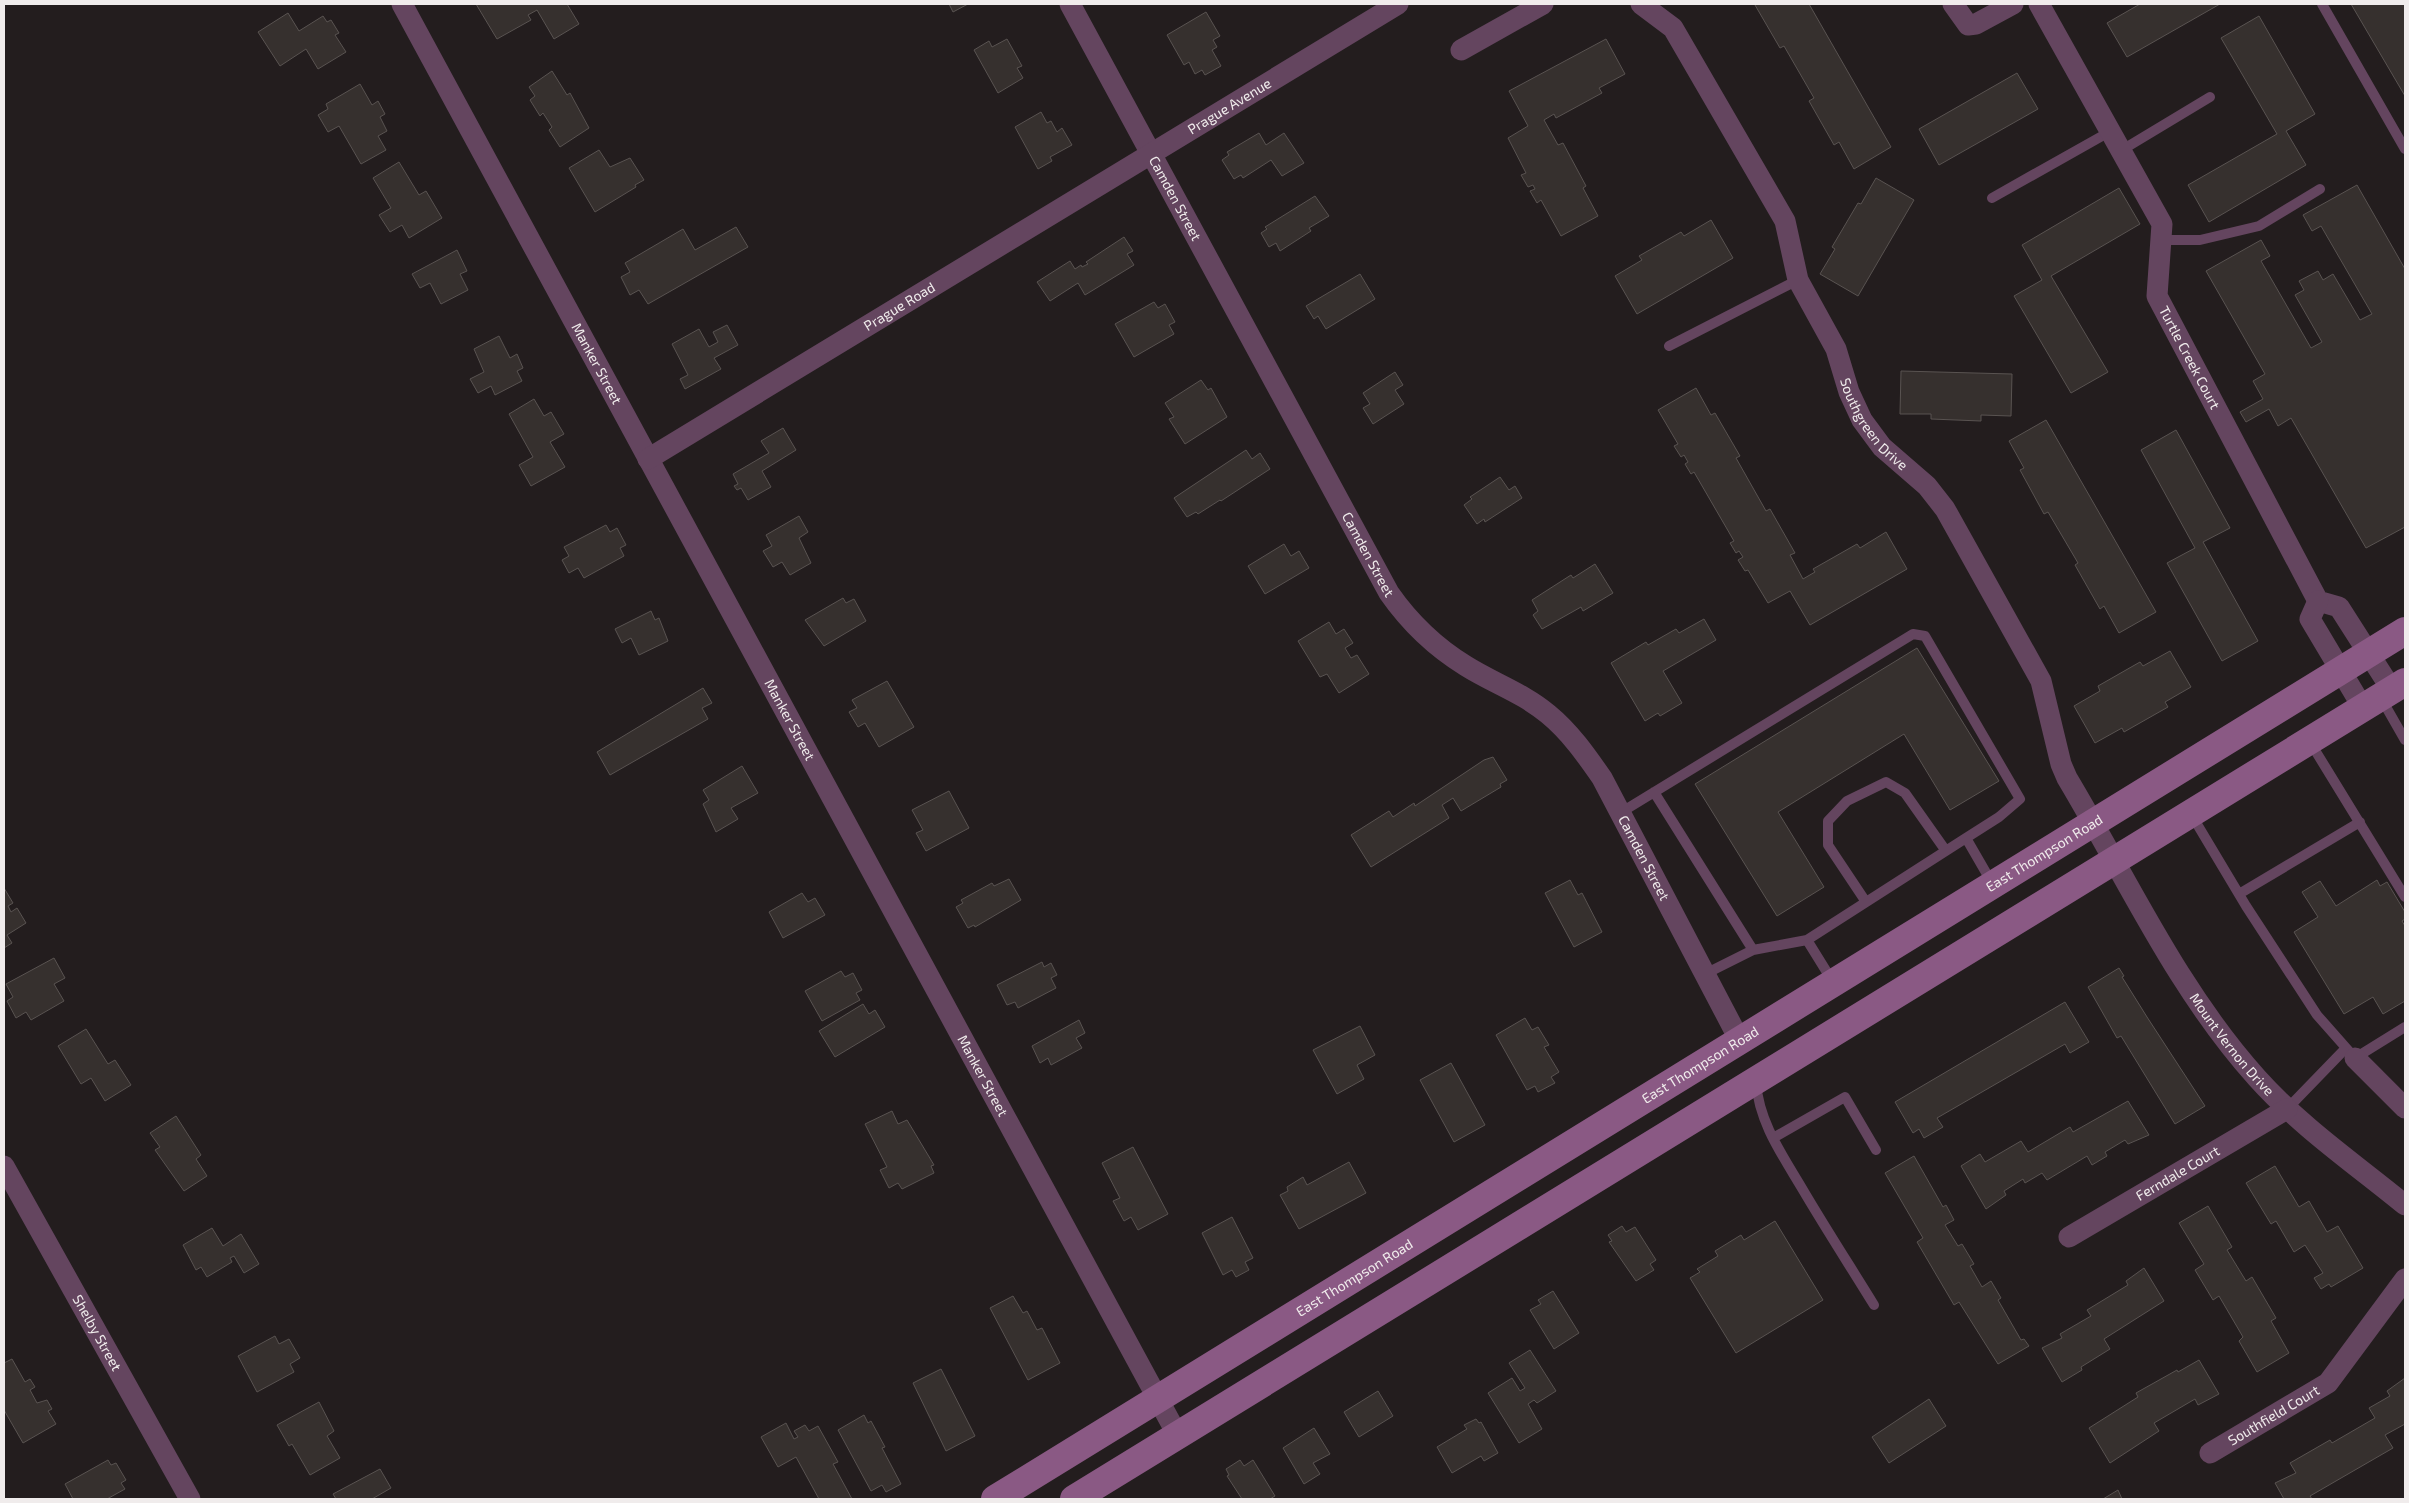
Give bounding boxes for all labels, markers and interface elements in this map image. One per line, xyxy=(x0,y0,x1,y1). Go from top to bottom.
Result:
street label: Prague Avenue xyxy=(1184,74,1274,138)
street label: Camden Street xyxy=(1146,153,1205,243)
street label: Prague Road xyxy=(860,278,938,334)
street label: Turtle Creek Court xyxy=(2156,303,2224,412)
street label: Manker Street xyxy=(568,320,626,407)
street label: Southgreen Drive xyxy=(1837,376,1912,474)
street label: Camden Street xyxy=(1339,509,1398,600)
street label: Manker Street xyxy=(761,676,819,763)
street label: East Thompson Road xyxy=(1982,810,2105,895)
street label: Camden Street xyxy=(1615,812,1674,903)
street label: Mount Vernon Drive xyxy=(2187,990,2278,1099)
street label: East Thompson Road xyxy=(1638,1022,1761,1107)
street label: Manker Street xyxy=(954,1032,1012,1119)
street label: Ferndale Court xyxy=(2133,1142,2222,1204)
street label: East Thompson Road xyxy=(1293,1235,1416,1320)
street label: Shelby Street xyxy=(69,1291,126,1374)
street label: Southfield Court xyxy=(2225,1381,2322,1449)

